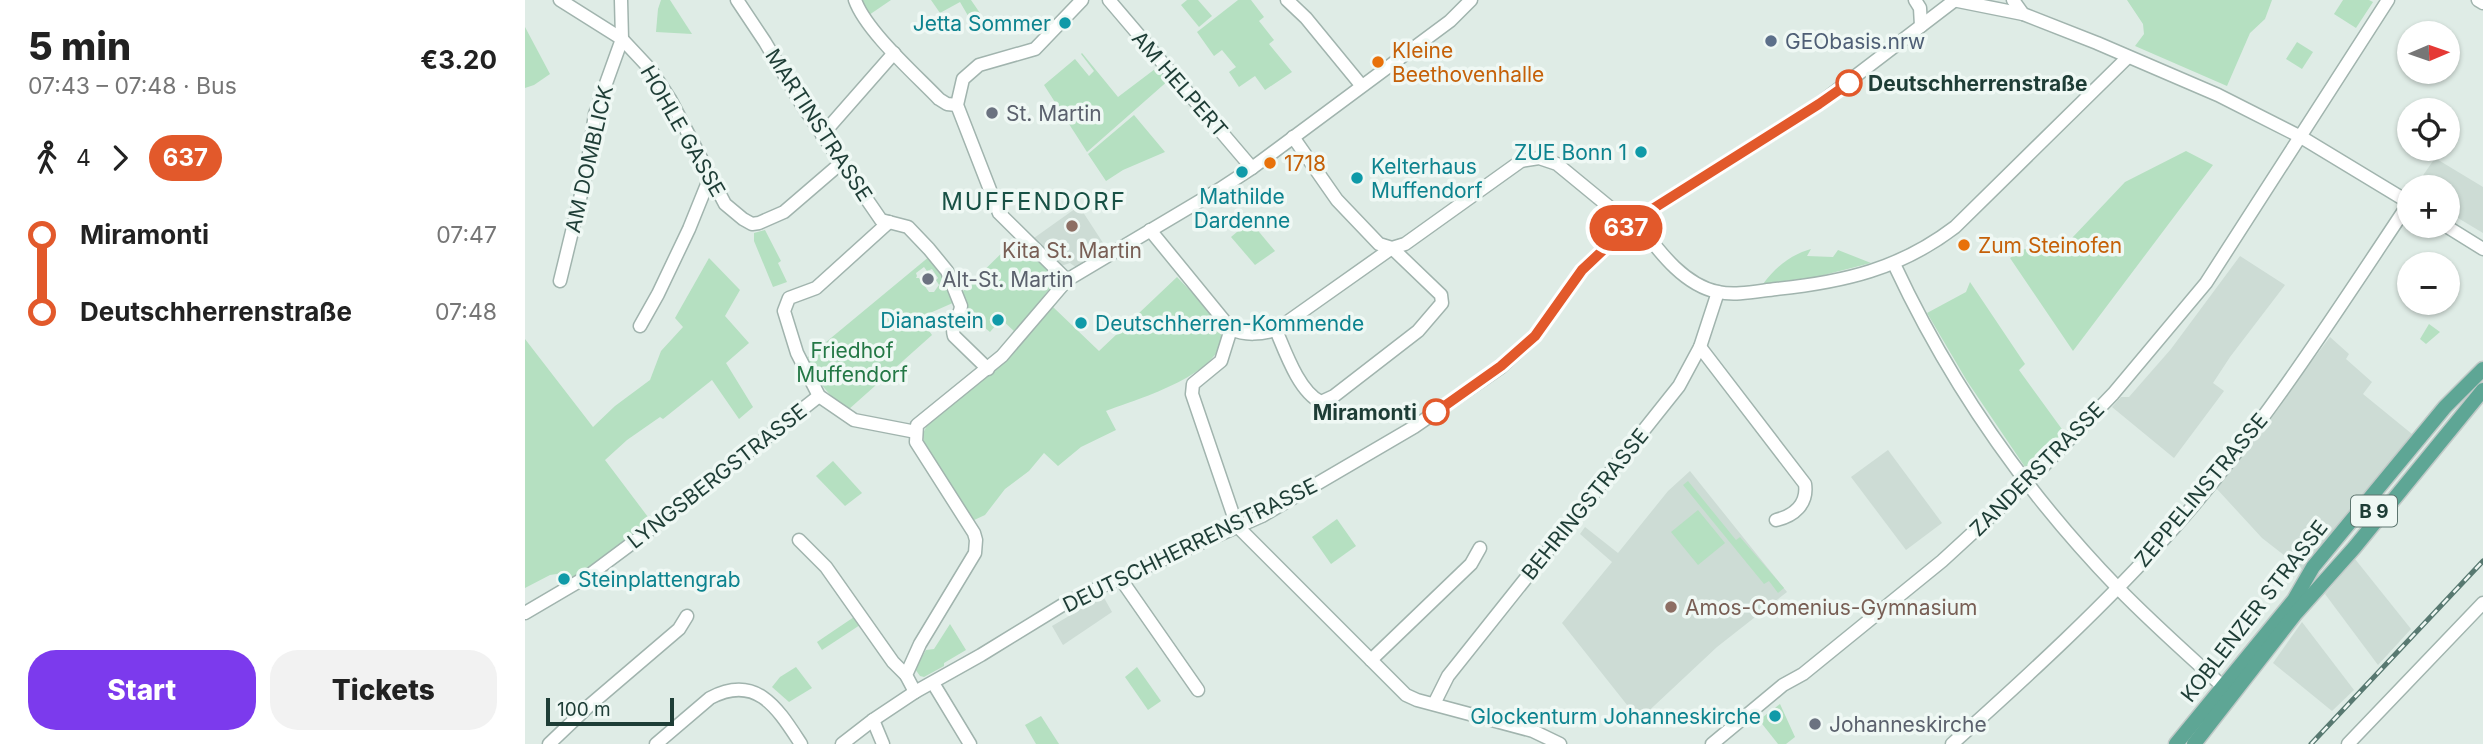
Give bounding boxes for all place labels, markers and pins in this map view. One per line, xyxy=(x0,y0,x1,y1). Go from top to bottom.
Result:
place label: Jetta Sommer xyxy=(913,11,1051,36)
marker: Jetta Sommer xyxy=(1057,15,1073,31)
place label: GEObasis.nrw xyxy=(1785,29,1925,54)
marker: GEObasis.nrw xyxy=(1763,33,1779,49)
place label: Kleine Beethovenhalle xyxy=(1392,38,1544,87)
marker: Kleine Beethovenhalle xyxy=(1370,54,1386,70)
marker: Deutschherrenstraße xyxy=(1836,70,1862,96)
place label: Deutschherrenstraße xyxy=(1868,71,2088,96)
place label: St. Martin xyxy=(1006,101,1102,126)
marker: St. Martin xyxy=(984,105,1000,121)
place label: ZUE Bonn 1 xyxy=(1514,140,1627,165)
marker: ZUE Bonn 1 xyxy=(1633,144,1649,160)
place label: 1718 xyxy=(1284,151,1326,176)
place label: Kelterhaus Muffendorf xyxy=(1371,154,1483,203)
marker: 1718 xyxy=(1262,155,1278,171)
marker: Mathilde Dardenne xyxy=(1234,164,1250,180)
marker: Kelterhaus Muffendorf xyxy=(1349,170,1365,186)
place label: Mathilde Dardenne xyxy=(1194,184,1290,233)
marker: Kita St. Martin xyxy=(1064,218,1080,234)
place label: Zum Steinofen xyxy=(1978,233,2122,258)
marker: Zum Steinofen xyxy=(1956,237,1972,253)
place label: Kita St. Martin xyxy=(1002,238,1142,263)
place label: Alt-St. Martin xyxy=(942,267,1074,292)
marker: Alt-St. Martin xyxy=(920,271,936,287)
place label: Dianastein xyxy=(880,308,984,333)
place label: Deutschherren-Kommende xyxy=(1095,311,1364,336)
marker: Dianastein xyxy=(990,312,1006,328)
marker: Deutschherren-Kommende xyxy=(1073,315,1089,331)
marker: Miramonti xyxy=(1423,399,1449,425)
place label: Miramonti xyxy=(1313,400,1417,425)
place label: Steinplattengrab xyxy=(578,567,741,592)
marker: Steinplattengrab xyxy=(556,571,572,587)
place label: Amos-Comenius-Gymnasium xyxy=(1685,595,1978,620)
marker: Amos-Comenius-Gymnasium xyxy=(1663,599,1679,615)
place label: Glockenturm Johanneskirche xyxy=(1470,704,1761,729)
marker: Glockenturm Johanneskirche xyxy=(1767,708,1783,724)
place label: Johanneskirche xyxy=(1829,712,1987,737)
marker: Johanneskirche xyxy=(1807,716,1823,732)

